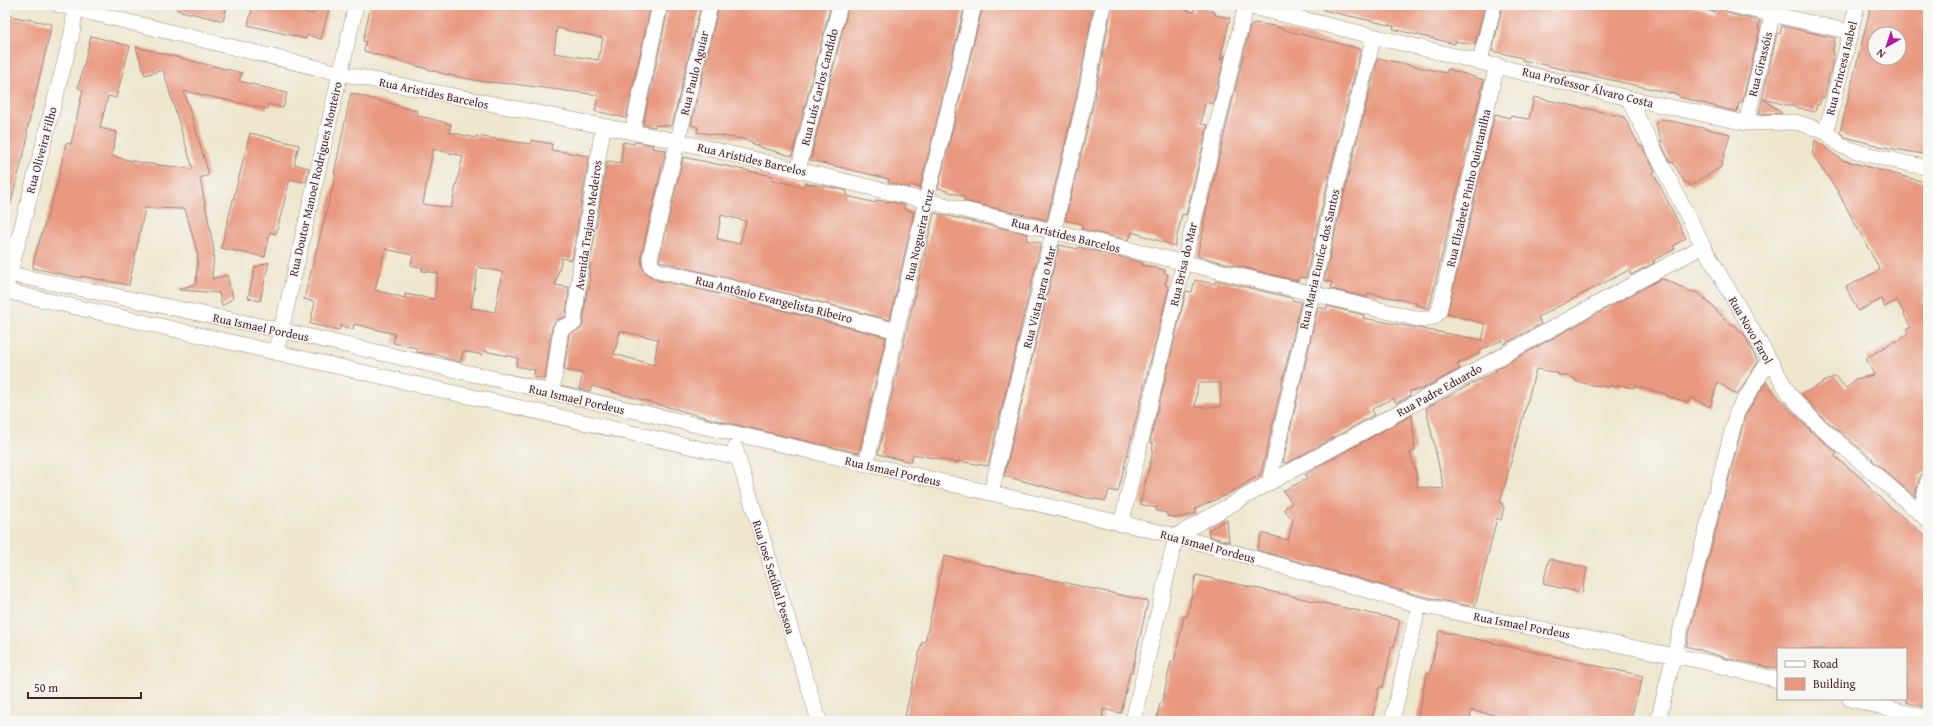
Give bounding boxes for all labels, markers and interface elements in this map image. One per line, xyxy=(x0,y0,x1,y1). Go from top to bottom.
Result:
street label: Rua Princesa Isabel xyxy=(1821,18,1861,117)
north arrow xyxy=(1867,26,1907,66)
street label: Rua Luís Carlos Candido xyxy=(796,27,842,147)
street label: Rua Paulo Aguiar xyxy=(675,29,713,117)
street label: Rua Girassóis xyxy=(1744,29,1776,98)
text: N xyxy=(1872,45,1889,62)
street label: Rua Professor Álvaro Costa xyxy=(1521,62,1656,112)
street label: Rua Aristides Barcelos xyxy=(378,73,491,113)
street label: Rua Doutor Manoel Rodrigues Monteiro xyxy=(284,80,346,278)
street label: Rua Oliveira Filho xyxy=(21,105,61,195)
street label: Rua Elizabete Pinho Quintanilha xyxy=(1442,107,1495,269)
street label: Rua Aristides Barcelos xyxy=(696,138,808,180)
street label: Avenida Trajano Medeiros xyxy=(570,159,606,291)
street label: Rua Maria Euníce dos Santos xyxy=(1295,187,1343,331)
street label: Rua Nogueira Cruz xyxy=(900,188,938,282)
street label: Rua Aristides Barcelos xyxy=(1010,213,1122,257)
street label: Rua Brisa do Mar xyxy=(1165,220,1201,308)
street label: Rua Vista para o Mar xyxy=(1018,244,1060,350)
street label: Rua Antônio Evangelista Ribeiro xyxy=(694,271,854,327)
street label: Rua Novo Farol xyxy=(1725,293,1777,367)
street label: Rua Ismael Pordeus xyxy=(211,308,311,346)
street label: Rua Padre Eduardo xyxy=(1393,359,1485,421)
street label: Rua Ismael Pordeus xyxy=(527,380,627,418)
street label: Rua Ismael Pordeus xyxy=(843,452,943,490)
street label: Rua José Setúbal Pessoa xyxy=(749,518,799,636)
street label: Rua Ismael Pordeus xyxy=(1158,525,1258,567)
street label: Rua Ismael Pordeus xyxy=(1472,607,1572,643)
legend xyxy=(1777,648,1907,700)
text: Road xyxy=(1813,655,1839,672)
scale bar xyxy=(28,674,141,700)
text: Building xyxy=(1813,675,1856,692)
text: 50 m xyxy=(34,679,58,696)

